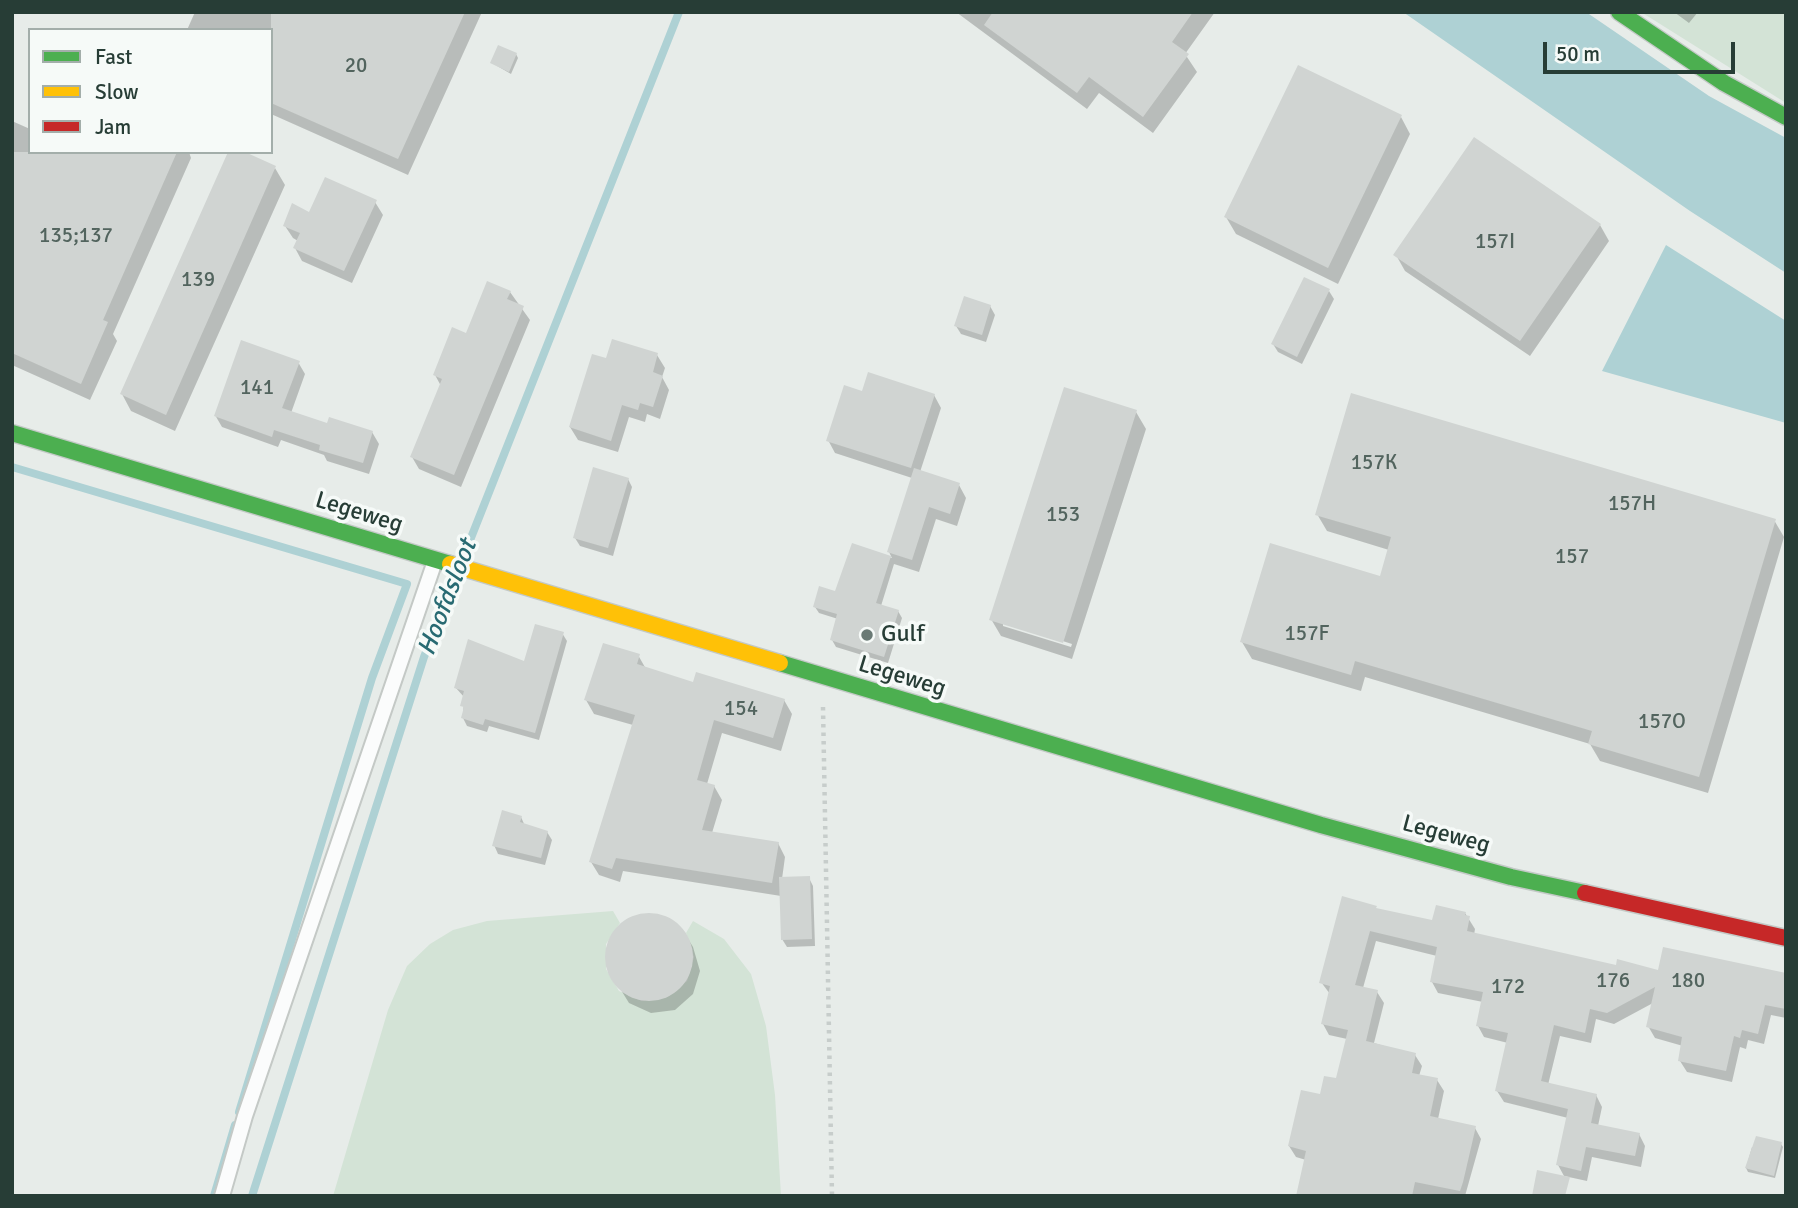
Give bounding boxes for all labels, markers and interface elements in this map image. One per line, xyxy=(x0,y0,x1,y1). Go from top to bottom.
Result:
legend xyxy=(28,28,273,154)
scale bar xyxy=(1546,28,1738,72)
text: 50 m xyxy=(1556,41,1600,67)
text: Fast xyxy=(95,44,132,70)
house number: 20 xyxy=(345,53,367,79)
text: Slow xyxy=(95,79,139,105)
text: Jam xyxy=(95,114,131,140)
house number: 135;137 xyxy=(39,223,113,249)
house number: 157I xyxy=(1475,229,1515,255)
house number: 139 xyxy=(181,267,215,293)
house number: 141 xyxy=(240,375,274,401)
house number: 157K xyxy=(1351,450,1397,476)
street label: Legeweg xyxy=(312,486,406,540)
house number: 157H xyxy=(1608,491,1656,517)
house number: 153 xyxy=(1046,502,1080,528)
water label: Hoofdsloot xyxy=(412,536,484,660)
house number: 157 xyxy=(1555,544,1589,570)
place label: Gulf xyxy=(881,621,924,649)
house number: 157F xyxy=(1285,621,1329,647)
marker: Gulf xyxy=(859,627,875,643)
street label: Legeweg xyxy=(855,650,949,704)
house number: 154 xyxy=(724,696,758,722)
house number: 157O xyxy=(1638,709,1686,735)
street label: Legeweg xyxy=(1399,809,1493,861)
house number: 176 xyxy=(1596,968,1630,994)
house number: 180 xyxy=(1671,968,1705,994)
house number: 172 xyxy=(1491,974,1525,1000)

